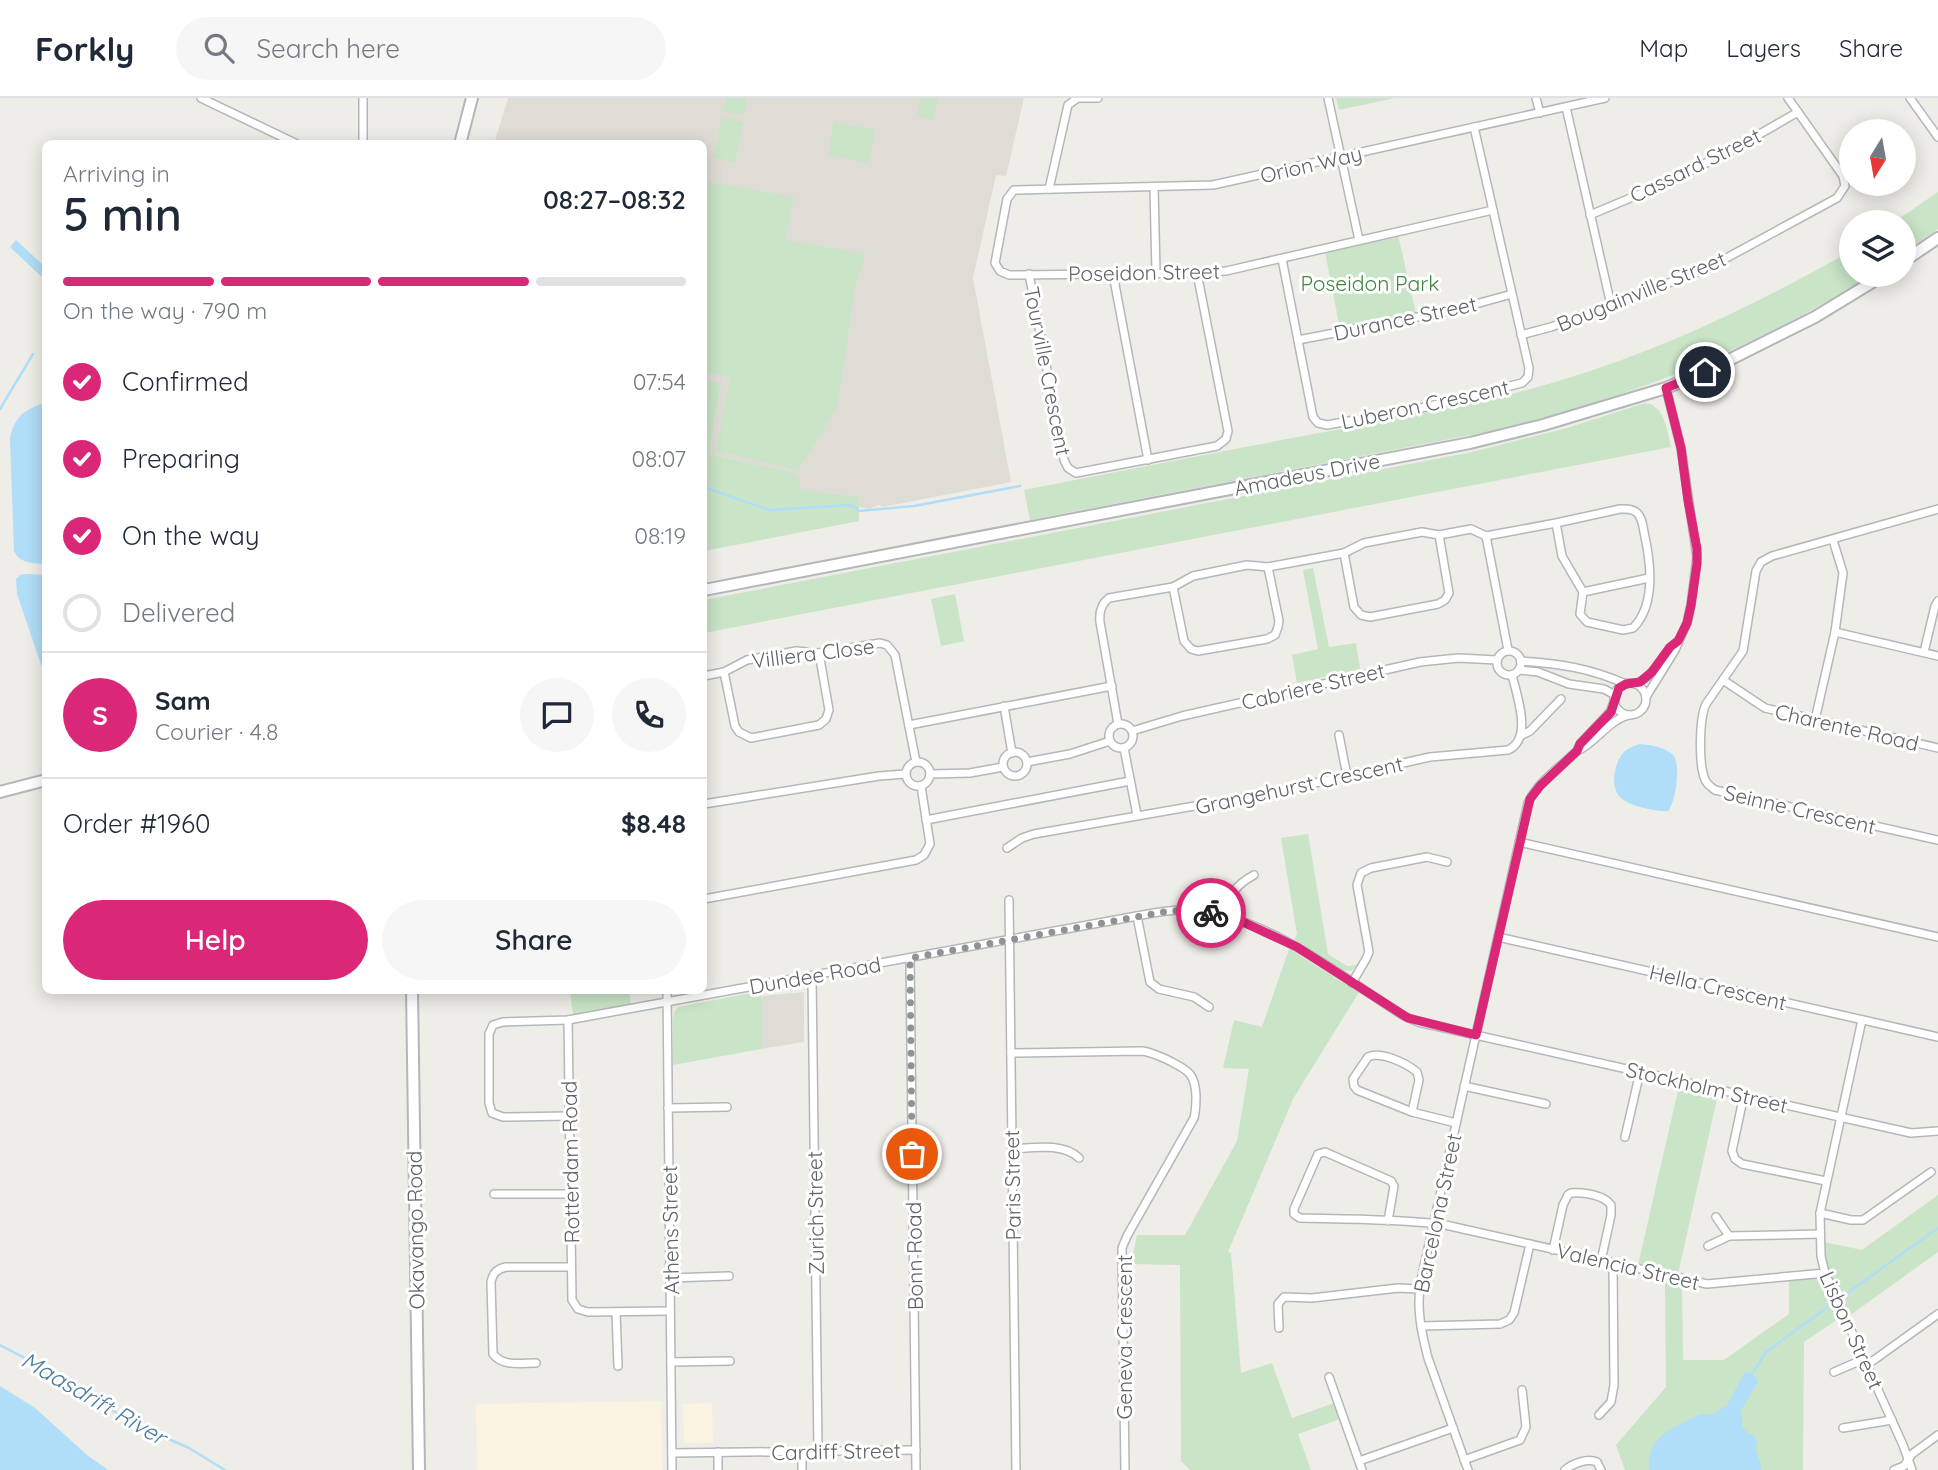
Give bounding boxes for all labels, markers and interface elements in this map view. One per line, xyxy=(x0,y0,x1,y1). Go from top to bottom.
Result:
search box xyxy=(176,17,666,80)
text: Forkly xyxy=(35,28,134,69)
icon: search xyxy=(200,29,238,67)
text: Search here xyxy=(256,32,400,65)
text: Map xyxy=(1639,33,1688,63)
text: Layers xyxy=(1726,33,1801,63)
text: Share xyxy=(1839,33,1903,63)
north arrow xyxy=(1839,119,1916,196)
map controls xyxy=(1839,119,1916,287)
street label: Cassard Street xyxy=(1625,122,1765,208)
street label: Orion Way xyxy=(1257,140,1365,188)
text: Arriving in xyxy=(63,159,170,188)
text: 08:27–08:32 xyxy=(543,183,686,216)
text: 5 min xyxy=(63,185,182,243)
button: layers xyxy=(1839,210,1916,287)
street label: Bougainville Street xyxy=(1553,245,1729,337)
street label: Poseidon Street xyxy=(1068,258,1220,286)
park label: Poseidon Park xyxy=(1301,270,1439,296)
street label: Tourville Crescent xyxy=(1019,284,1077,458)
street label: Durance Street xyxy=(1331,290,1479,346)
text: On the way · 790 m xyxy=(63,296,267,325)
pin xyxy=(1675,342,1735,402)
icon: home xyxy=(1686,353,1724,391)
icon: check xyxy=(63,363,101,401)
text: Confirmed xyxy=(122,365,249,398)
text: 07:54 xyxy=(633,367,686,396)
street label: Luberon Crescent xyxy=(1339,374,1511,434)
icon: check xyxy=(63,440,101,478)
text: Preparing xyxy=(122,442,240,475)
text: 08:07 xyxy=(631,444,686,473)
street label: Amadeus Drive xyxy=(1232,447,1382,501)
icon: check xyxy=(63,517,101,555)
text: On the way xyxy=(122,519,260,552)
text: 08:19 xyxy=(634,521,686,550)
text: Delivered xyxy=(122,596,235,629)
street label: Villiera Close xyxy=(750,633,876,673)
street label: Cabriere Street xyxy=(1239,657,1387,715)
button: chat xyxy=(520,678,594,752)
button: phone xyxy=(612,678,686,752)
text: Sam xyxy=(155,684,211,717)
street label: Charente Road xyxy=(1773,698,1921,756)
text: S xyxy=(92,699,108,732)
text: Courier · 4.8 xyxy=(155,717,278,746)
street label: Grangehurst Crescent xyxy=(1193,750,1405,820)
street label: Seinne Crescent xyxy=(1722,779,1878,839)
text: Order #1960 xyxy=(63,807,211,840)
text: $8.48 xyxy=(621,807,686,840)
courier xyxy=(1176,878,1246,948)
icon: bike xyxy=(1192,894,1230,932)
button: Help xyxy=(63,900,368,980)
button: Share xyxy=(382,900,686,980)
street label: Dundee Road xyxy=(747,951,883,999)
street label: Hella Crescent xyxy=(1647,959,1789,1015)
street label: Stockholm Street xyxy=(1624,1056,1790,1118)
street label: Rotterdam Road xyxy=(556,1080,584,1244)
pin xyxy=(882,1124,942,1184)
street label: Paris Street xyxy=(998,1129,1026,1241)
street label: Barcelona Street xyxy=(1407,1131,1467,1295)
icon: bag xyxy=(893,1135,931,1173)
street label: Okavango Road xyxy=(401,1150,429,1310)
street label: Zurich Street xyxy=(801,1151,829,1275)
street label: Athens Street xyxy=(656,1165,684,1295)
street label: Bonn Road xyxy=(900,1202,928,1310)
street label: Valencia Street xyxy=(1554,1237,1702,1295)
street label: Geneva Crescent xyxy=(1111,1255,1137,1419)
street label: Lisbon Street xyxy=(1814,1267,1890,1393)
water label: Maasdrift River xyxy=(16,1345,174,1453)
street label: Cardiff Street xyxy=(771,1437,901,1465)

